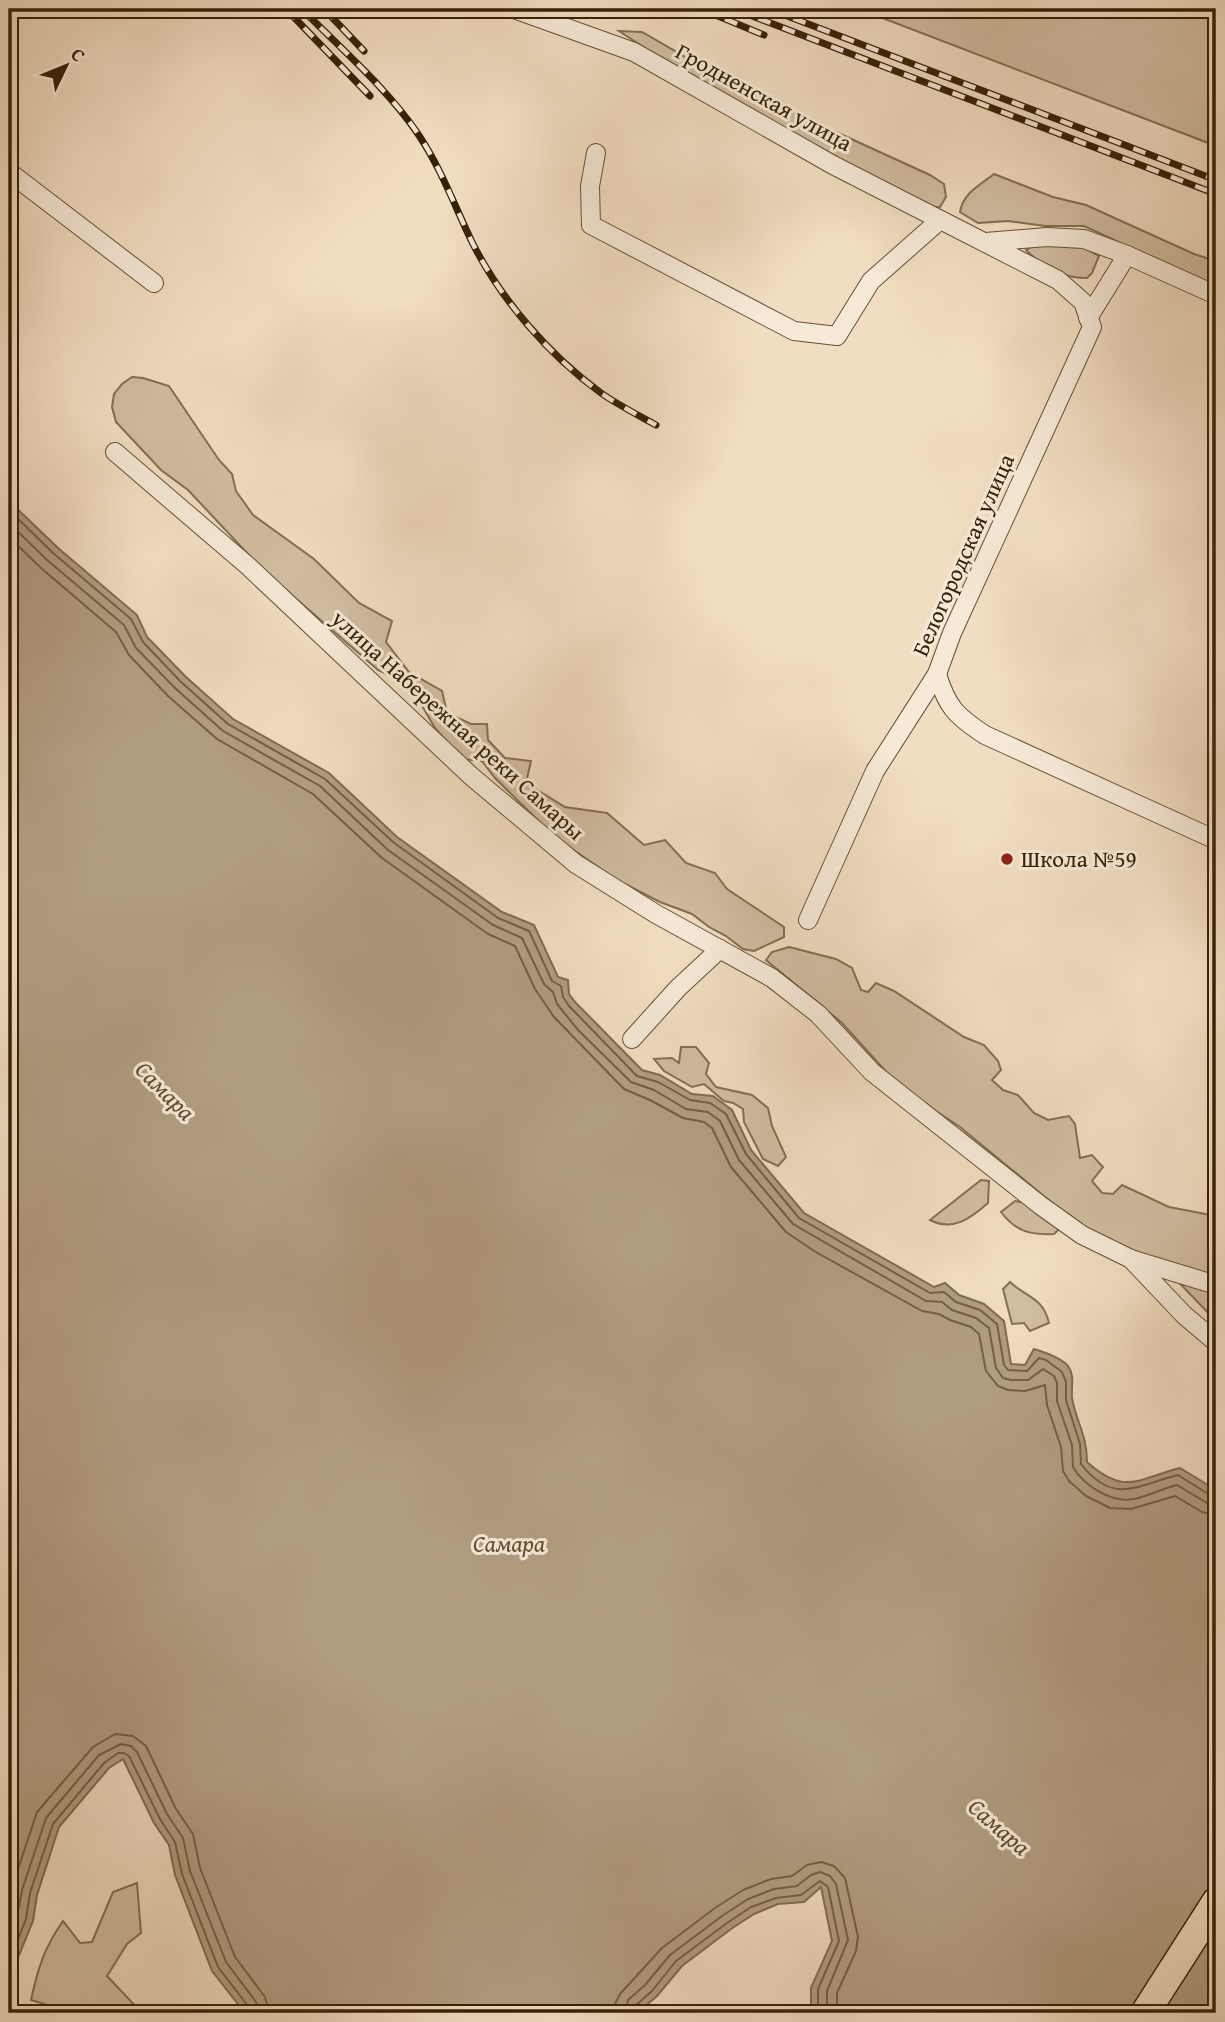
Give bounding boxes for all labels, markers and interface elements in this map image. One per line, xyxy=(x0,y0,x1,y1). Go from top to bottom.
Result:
north arrow xyxy=(32,32,102,102)
street label: Гродненская улица xyxy=(670,34,859,159)
text: С xyxy=(65,41,93,68)
street label: Белогородская улица xyxy=(903,448,1022,661)
street label: улица Набережная реки Самары xyxy=(324,601,592,847)
place label: Школа №59 xyxy=(1021,842,1137,875)
marker: Школа №59 xyxy=(999,851,1015,867)
water label: Самара xyxy=(127,1053,203,1129)
water label: Самара xyxy=(473,1526,545,1561)
water label: Самара xyxy=(961,1790,1038,1864)

